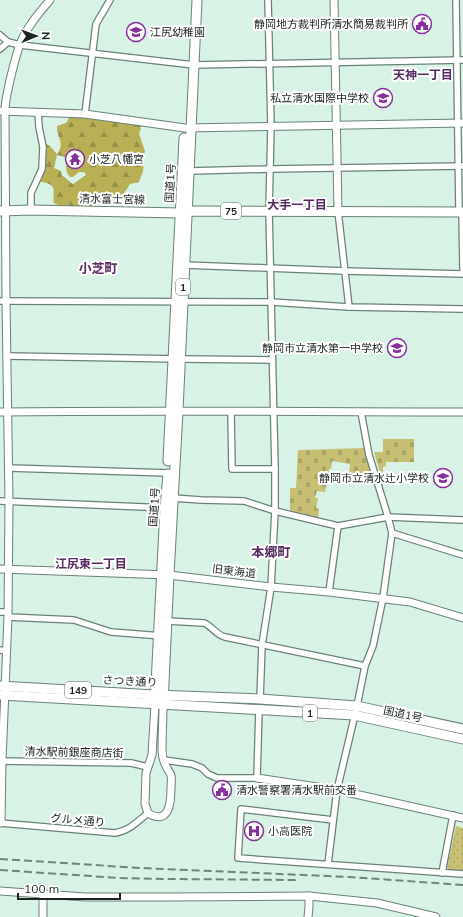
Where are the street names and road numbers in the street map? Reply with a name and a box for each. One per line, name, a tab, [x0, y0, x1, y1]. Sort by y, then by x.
street label: 国道1号	[162, 163, 178, 203]
street label: 清水富士宮線	[79, 191, 145, 207]
road number: 75	[221, 203, 241, 219]
road number: 1	[176, 279, 190, 295]
street label: 国道1号	[146, 487, 162, 527]
street label: 旧東海道	[211, 561, 257, 581]
street label: さつき通り	[102, 673, 158, 689]
road number: 149	[65, 682, 91, 698]
street label: 国道1号	[382, 703, 424, 725]
road number: 1	[303, 705, 317, 721]
street label: 清水駅前銀座商店街	[24, 744, 124, 760]
street label: グルメ通り	[50, 811, 106, 829]

